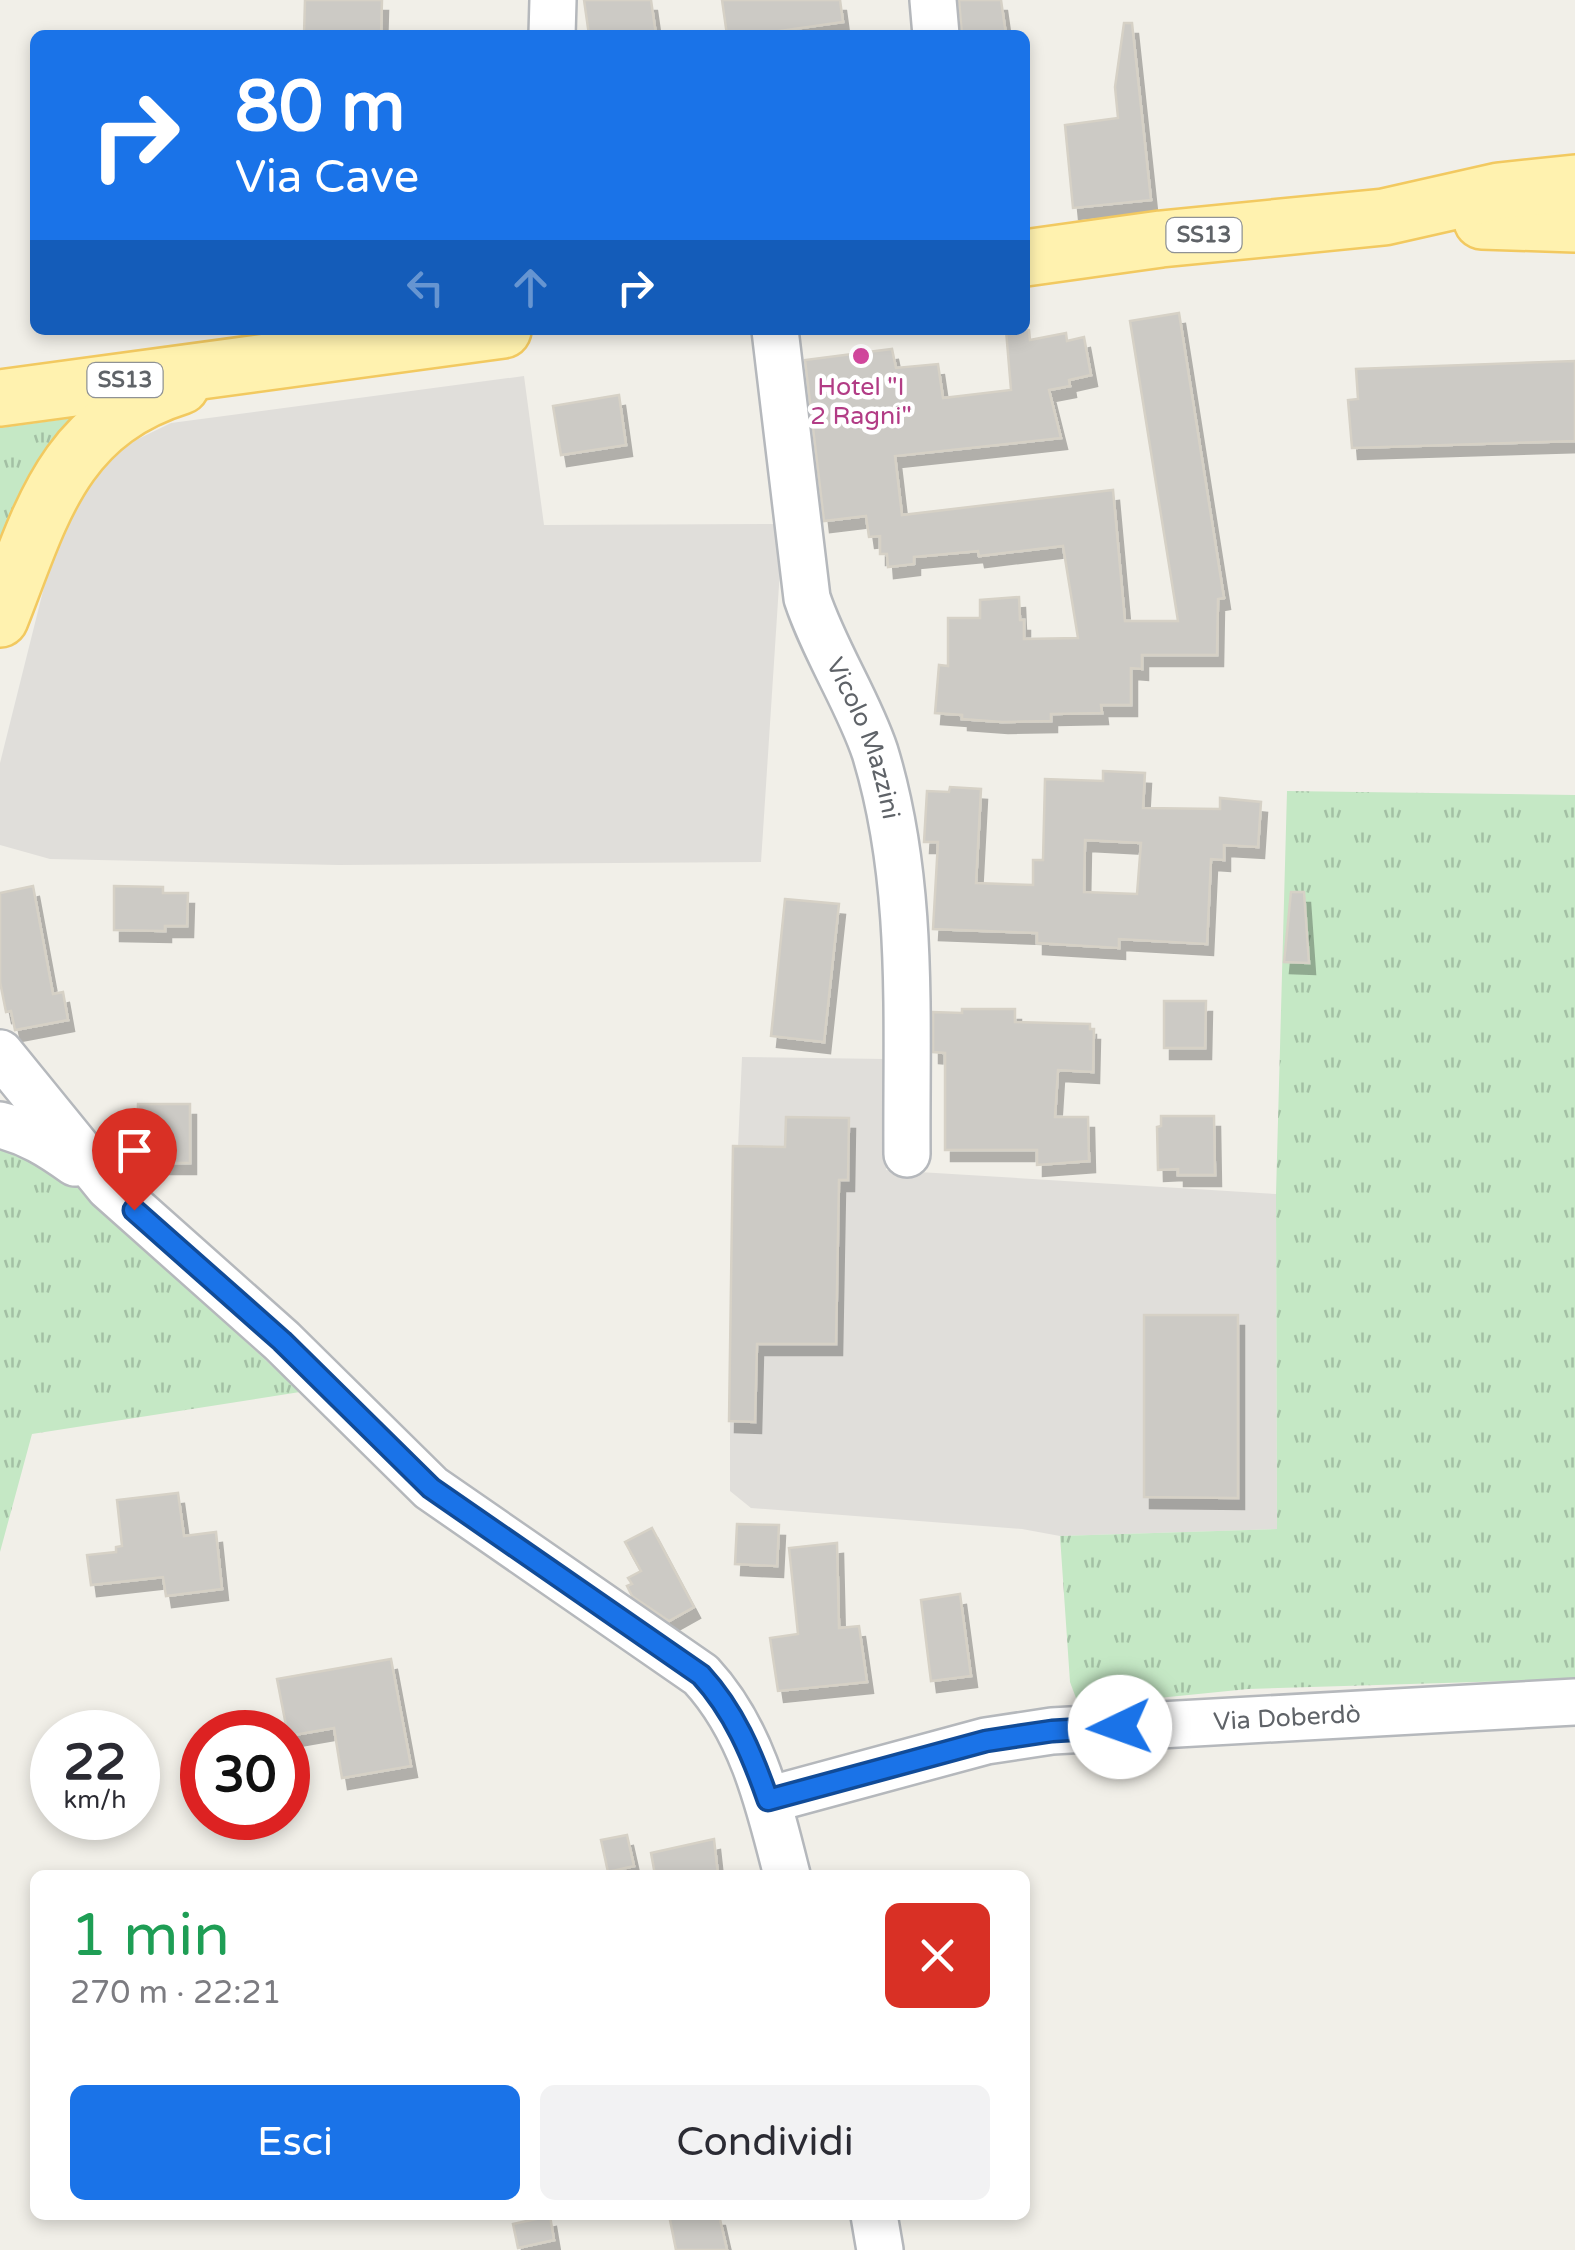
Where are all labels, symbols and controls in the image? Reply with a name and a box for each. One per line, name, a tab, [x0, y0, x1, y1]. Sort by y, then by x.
text: 80 m	[235, 66, 405, 150]
icon: right	[70, 70, 200, 200]
text: Via Cave	[235, 151, 419, 205]
road number: SS13	[1166, 218, 1242, 252]
icon: left	[398, 260, 453, 315]
icon: ahead	[503, 260, 558, 315]
icon: right	[608, 260, 663, 315]
marker: Hotel "I 2 Ragni"	[850, 345, 872, 367]
road number: SS13	[88, 363, 162, 397]
place label: Hotel "I 2 Ragni"	[810, 372, 912, 431]
street label: Vicolo Mazzini	[820, 653, 906, 822]
pin	[92, 1108, 177, 1211]
icon: arrive	[107, 1123, 162, 1178]
position arrow	[1068, 1675, 1172, 1779]
street label: Via Doberdò	[1213, 1699, 1362, 1737]
speed limit sign: 30	[180, 1710, 310, 1840]
text: 22	[64, 1733, 126, 1793]
text: km/h	[64, 1785, 126, 1815]
text: 1 min	[70, 1900, 230, 1972]
button: close	[885, 1903, 990, 2008]
text: 270 m · 22:21	[70, 1974, 282, 2012]
button: Esci	[70, 2085, 520, 2200]
button: Condividi	[540, 2085, 990, 2200]

